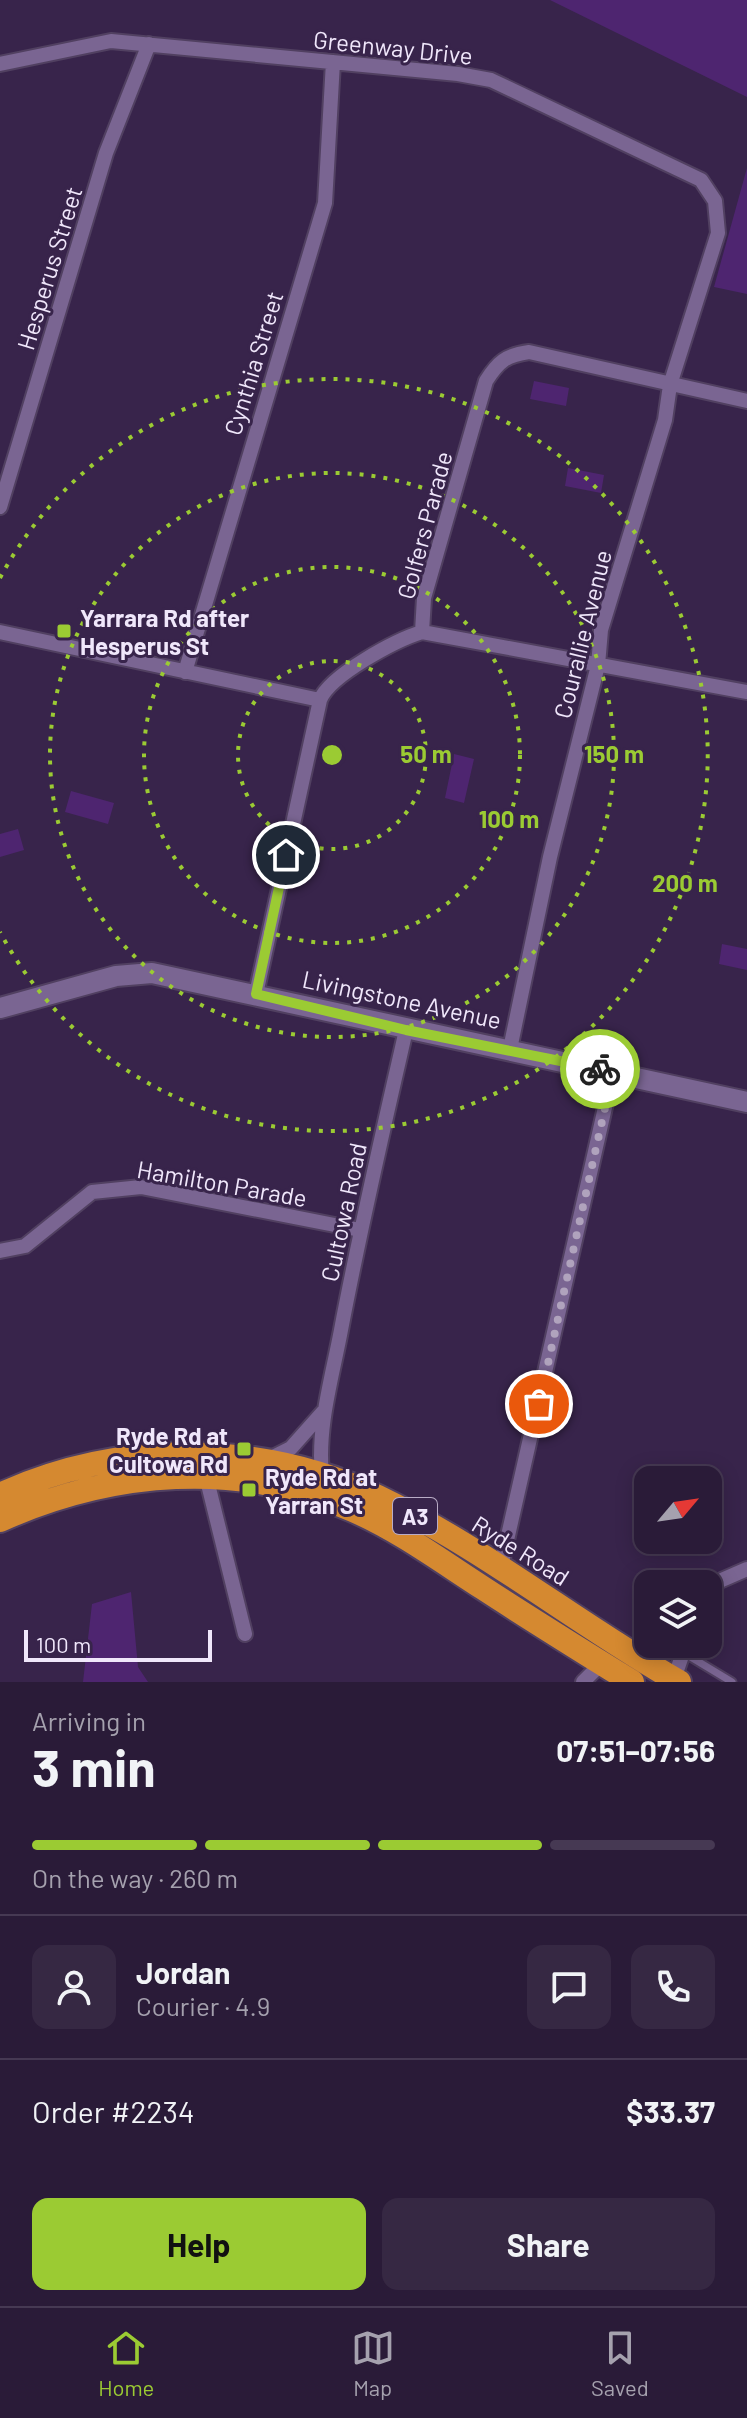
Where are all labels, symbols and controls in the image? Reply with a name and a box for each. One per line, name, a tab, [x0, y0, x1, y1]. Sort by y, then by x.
street label: Greenway Drive	[312, 24, 474, 70]
street label: Hesperus Street	[10, 183, 88, 353]
street label: Cynthia Street	[217, 288, 289, 438]
street label: Golfers Parade	[390, 448, 458, 602]
street label: Courallie Avenue	[547, 547, 617, 721]
place label: Yarrara Rd after Hesperus St	[80, 603, 249, 660]
marker: Yarrara Rd after Hesperus St	[55, 622, 73, 640]
text: 50 m	[400, 739, 452, 768]
text: 150 m	[584, 739, 644, 768]
centre of rings	[318, 741, 346, 769]
text: 100 m	[479, 804, 539, 833]
pin	[252, 821, 320, 889]
icon: home	[264, 833, 308, 877]
text: 200 m	[652, 868, 718, 897]
street label: Livingstone Avenue	[300, 964, 504, 1034]
courier	[560, 1029, 640, 1109]
icon: bike	[578, 1047, 622, 1091]
street label: Cultowa Road	[314, 1140, 372, 1284]
street label: Hamilton Parade	[135, 1154, 309, 1212]
pin	[505, 1370, 573, 1438]
icon: bag	[517, 1382, 561, 1426]
place label: Ryde Rd at Cultowa Rd	[109, 1421, 228, 1478]
marker: Ryde Rd at Cultowa Rd	[235, 1440, 253, 1458]
place label: Ryde Rd at Yarran St	[265, 1462, 377, 1519]
north arrow	[634, 1466, 722, 1554]
map controls	[634, 1466, 722, 1658]
marker: Ryde Rd at Yarran St	[240, 1481, 258, 1499]
road number: A3	[393, 1498, 437, 1534]
street label: Ryde Road	[467, 1509, 575, 1591]
button: layers	[634, 1570, 722, 1658]
scale bar	[24, 1626, 212, 1662]
text: 100 m	[36, 1631, 91, 1657]
text: Arriving in	[32, 1705, 146, 1736]
text: 07:51–07:56	[556, 1732, 715, 1768]
text: 3 min	[32, 1735, 156, 1797]
text: On the way · 260 m	[32, 1862, 238, 1893]
button: person	[32, 1945, 116, 2029]
button: chat	[527, 1945, 611, 2029]
button: phone	[631, 1945, 715, 2029]
text: Jordan	[136, 1954, 231, 1990]
text: Courier · 4.9	[136, 1990, 270, 2021]
text: Order #2234	[32, 2093, 194, 2129]
text: $33.37	[626, 2093, 715, 2129]
button: Help	[32, 2198, 366, 2290]
button: Share	[382, 2198, 715, 2290]
tab: Home	[98, 2326, 154, 2400]
tab: Map	[351, 2326, 395, 2400]
tab: Saved	[591, 2326, 649, 2400]

